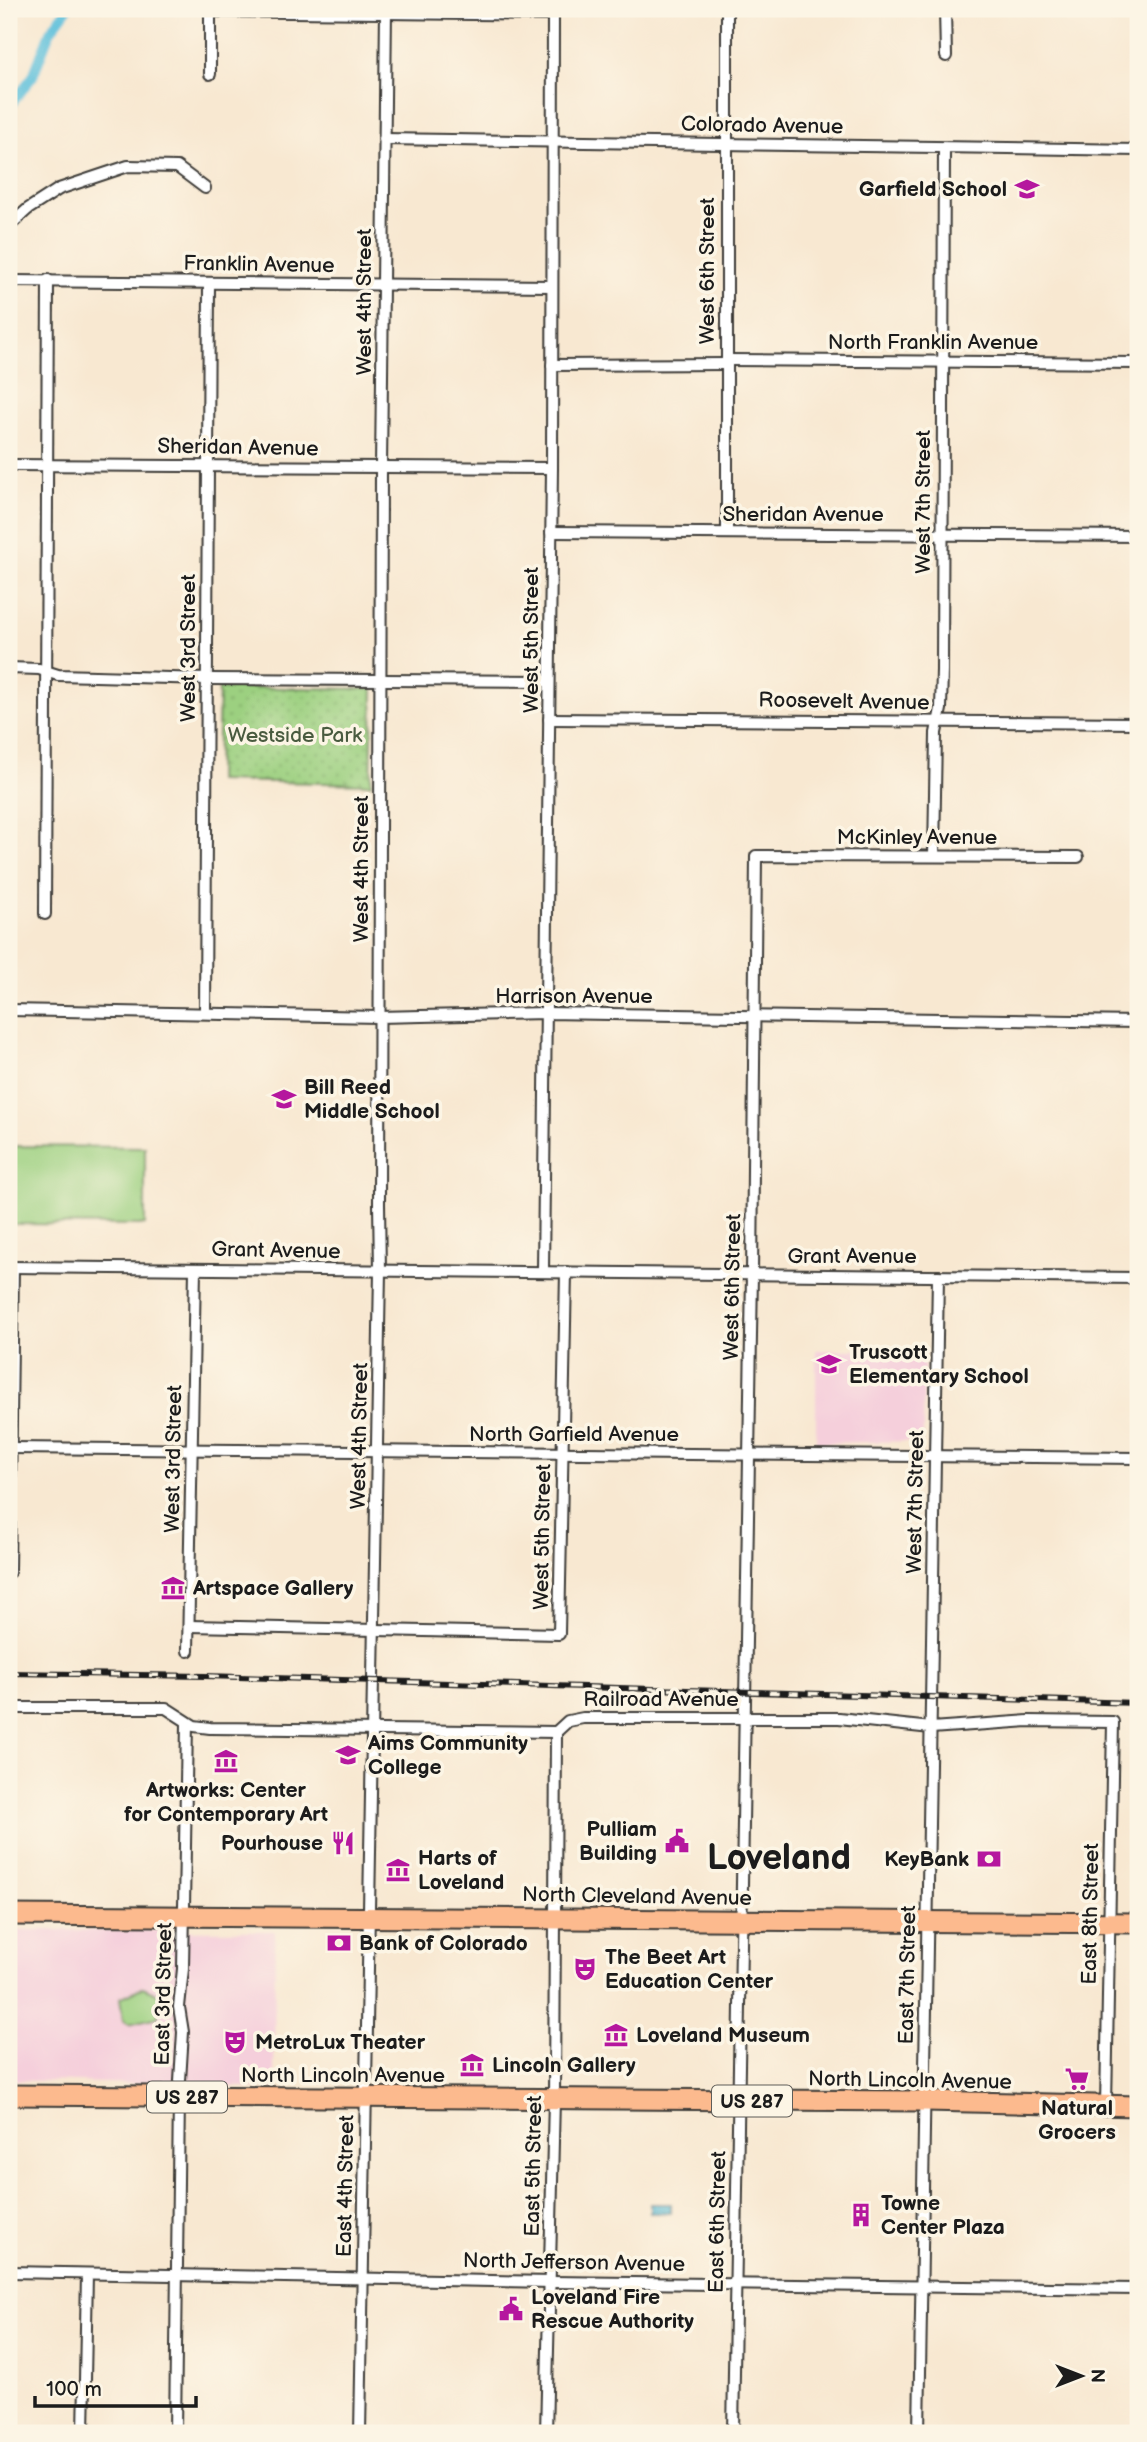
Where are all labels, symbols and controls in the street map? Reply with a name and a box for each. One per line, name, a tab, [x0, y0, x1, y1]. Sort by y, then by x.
street label: Colorado Avenue	[681, 112, 843, 139]
school or university icon: Garfield School	[1013, 175, 1041, 203]
place label: Garfield School	[859, 177, 1007, 202]
street label: West 6th Street	[695, 197, 720, 344]
street label: West 4th Street	[352, 228, 377, 375]
street label: Franklin Avenue	[183, 251, 335, 278]
street label: North Franklin Avenue	[828, 330, 1038, 355]
street label: West 7th Street	[911, 430, 936, 574]
street label: Sheridan Avenue	[157, 434, 319, 461]
street label: Sheridan Avenue	[722, 502, 884, 527]
street label: West 5th Street	[519, 566, 544, 713]
street label: West 3rd Street	[176, 573, 201, 722]
street label: Roosevelt Avenue	[758, 688, 930, 715]
park label: Westside Park	[228, 723, 363, 748]
street label: West 4th Street	[349, 795, 374, 942]
street label: McKinley Avenue	[837, 825, 997, 850]
street label: Harrison Avenue	[495, 984, 653, 1009]
place label: Bill Reed Middle School	[304, 1075, 440, 1124]
school or university icon: Bill Reed Middle School	[270, 1085, 298, 1113]
street label: West 6th Street	[719, 1213, 746, 1361]
street label: Grant Avenue	[211, 1237, 341, 1264]
street label: Grant Avenue	[787, 1244, 917, 1269]
place label: Truscott Elementary School	[849, 1340, 1029, 1389]
school or university icon: Truscott Elementary School	[815, 1350, 843, 1378]
street label: West 4th Street	[346, 1362, 373, 1510]
street label: West 3rd Street	[160, 1384, 187, 1533]
street label: North Garfield Avenue	[469, 1422, 679, 1447]
street label: West 7th Street	[902, 1429, 929, 1574]
street label: West 5th Street	[529, 1463, 556, 1610]
museum icon: Artspace Gallery	[159, 1574, 187, 1602]
place label: Artspace Gallery	[192, 1576, 354, 1601]
street label: Railroad Avenue	[583, 1687, 739, 1712]
place label: Aims Community College	[367, 1731, 528, 1780]
school or university icon: Aims Community College	[334, 1741, 362, 1769]
museum icon: Artworks: Center for Contemporary Art	[212, 1747, 240, 1775]
place label: Artworks: Center for Contemporary Art	[124, 1778, 328, 1827]
place label: Pulliam Building	[579, 1817, 657, 1866]
public building icon: Pulliam Building	[663, 1827, 691, 1855]
restaurant icon: Pourhouse	[329, 1829, 357, 1857]
place label: Pourhouse	[221, 1831, 323, 1856]
district label: Loveland	[707, 1837, 851, 1880]
street label: East 8th Street	[1077, 1843, 1104, 1985]
bank icon: KeyBank	[975, 1845, 1003, 1873]
place label: Harts of Loveland	[418, 1846, 504, 1895]
place label: KeyBank	[884, 1847, 969, 1872]
museum icon: Harts of Loveland	[384, 1856, 412, 1884]
street label: North Cleveland Avenue	[522, 1882, 752, 1911]
street label: East 7th Street	[894, 1905, 921, 2045]
street label: East 3rd Street	[150, 1922, 177, 2066]
bank icon: Bank of Colorado	[325, 1929, 353, 1957]
place label: Bank of Colorado	[359, 1931, 528, 1956]
place label: The Beet Art Education Center	[605, 1945, 774, 1994]
theatre icon: The Beet Art Education Center	[571, 1955, 599, 1983]
museum icon: Loveland Museum	[602, 2021, 630, 2049]
place label: Loveland Museum	[636, 2023, 810, 2048]
theatre icon: MetroLux Theater	[221, 2028, 249, 2056]
place label: MetroLux Theater	[255, 2030, 426, 2055]
museum icon: Lincoln Gallery	[458, 2051, 486, 2079]
place label: Lincoln Gallery	[492, 2053, 636, 2078]
street label: North Lincoln Avenue	[241, 2063, 445, 2088]
supermarket icon: Natural Grocers	[1063, 2065, 1091, 2093]
street label: North Lincoln Avenue	[808, 2066, 1012, 2095]
road number: US 287	[147, 2082, 227, 2112]
road number: US 287	[712, 2086, 792, 2116]
street label: East 5th Street	[520, 2095, 547, 2237]
place label: Natural Grocers	[1038, 2096, 1116, 2145]
street label: East 4th Street	[332, 2114, 359, 2257]
street label: East 6th Street	[704, 2150, 731, 2293]
place label: Towne Center Plaza	[881, 2191, 1005, 2240]
building icon: Towne Center Plaza	[847, 2201, 875, 2229]
street label: North Jefferson Avenue	[463, 2248, 685, 2277]
place label: Loveland Fire Rescue Authority	[531, 2285, 694, 2334]
public building icon: Loveland Fire Rescue Authority	[497, 2295, 525, 2323]
north arrow	[1046, 2340, 1116, 2410]
scale bar	[35, 2365, 196, 2409]
text: N	[1085, 2369, 1108, 2383]
text: 100 m	[46, 2377, 102, 2402]

